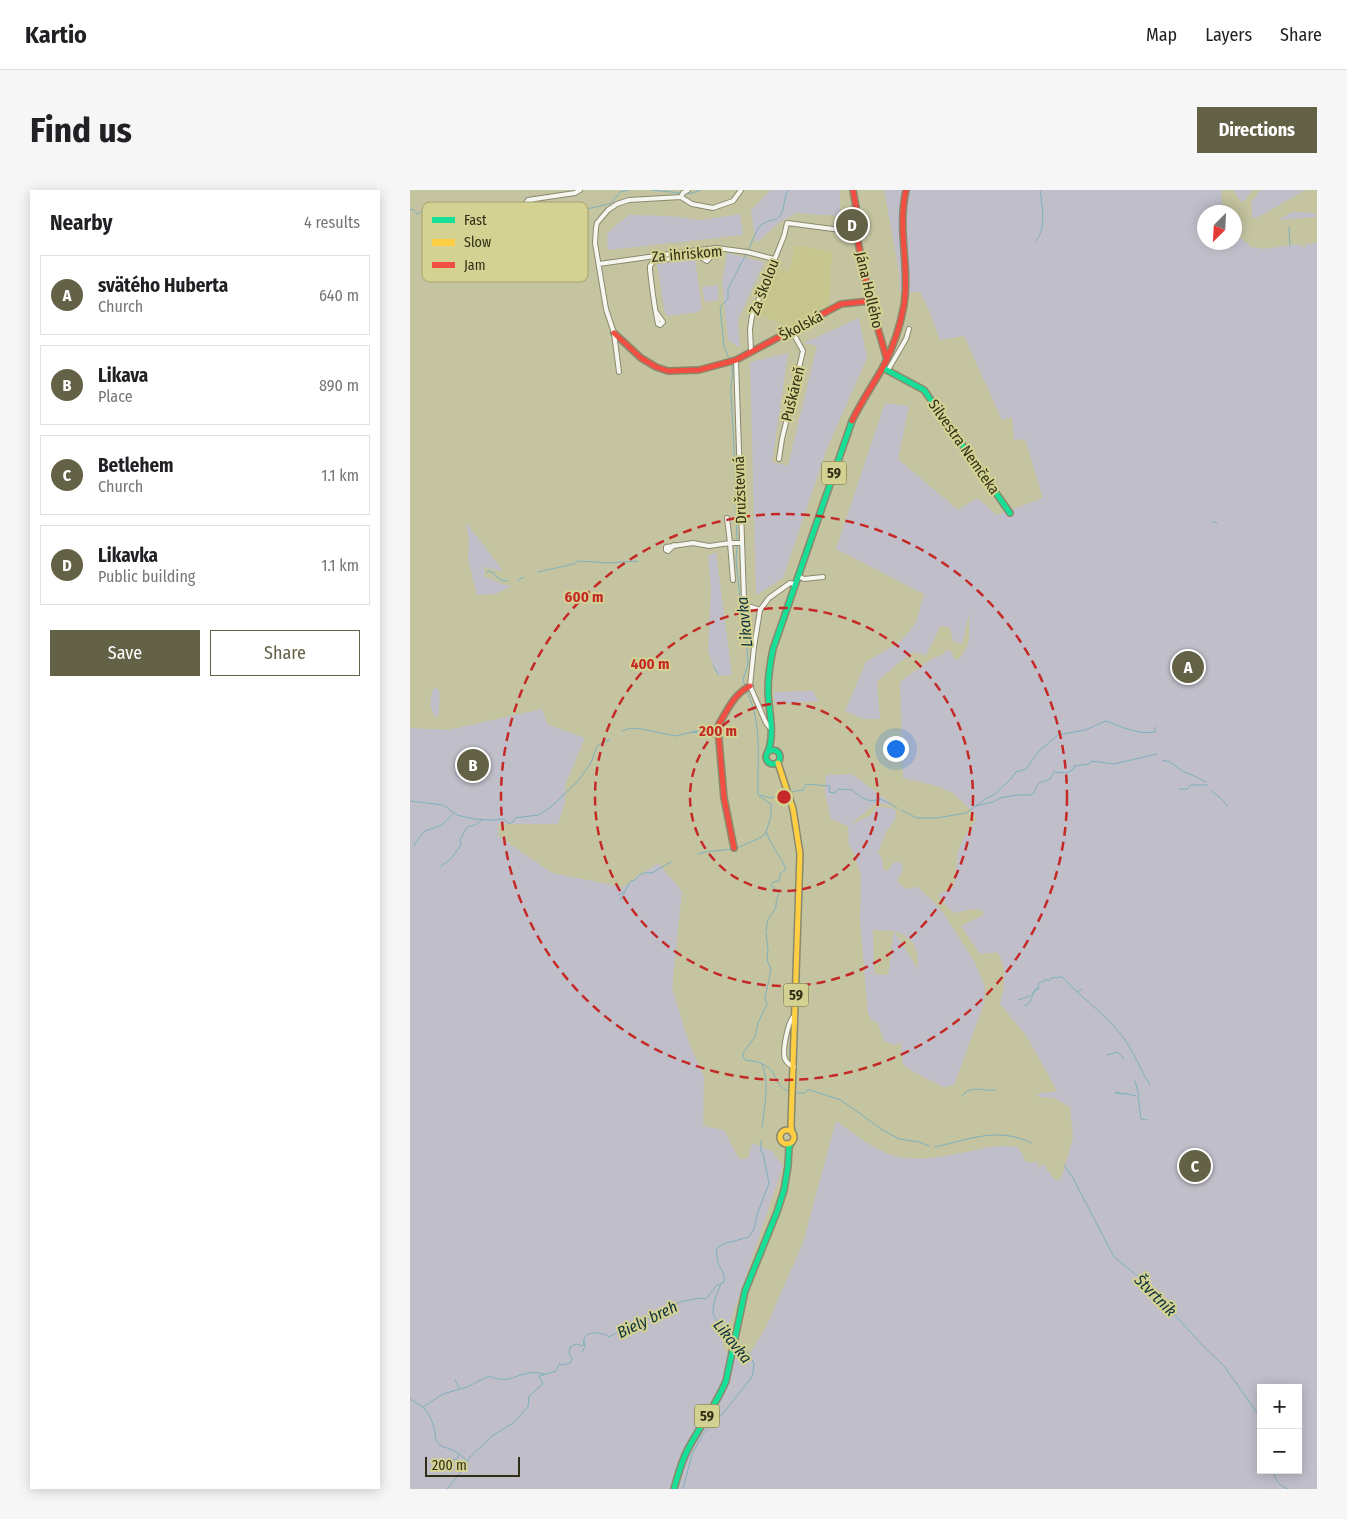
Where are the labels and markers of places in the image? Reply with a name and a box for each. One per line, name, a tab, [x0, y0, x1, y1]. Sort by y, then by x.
pin: D	[836, 206, 868, 244]
pin: A	[1172, 648, 1204, 686]
pin: B	[457, 746, 489, 784]
centre of rings	[775, 788, 793, 806]
pin: C	[1179, 1147, 1211, 1185]

